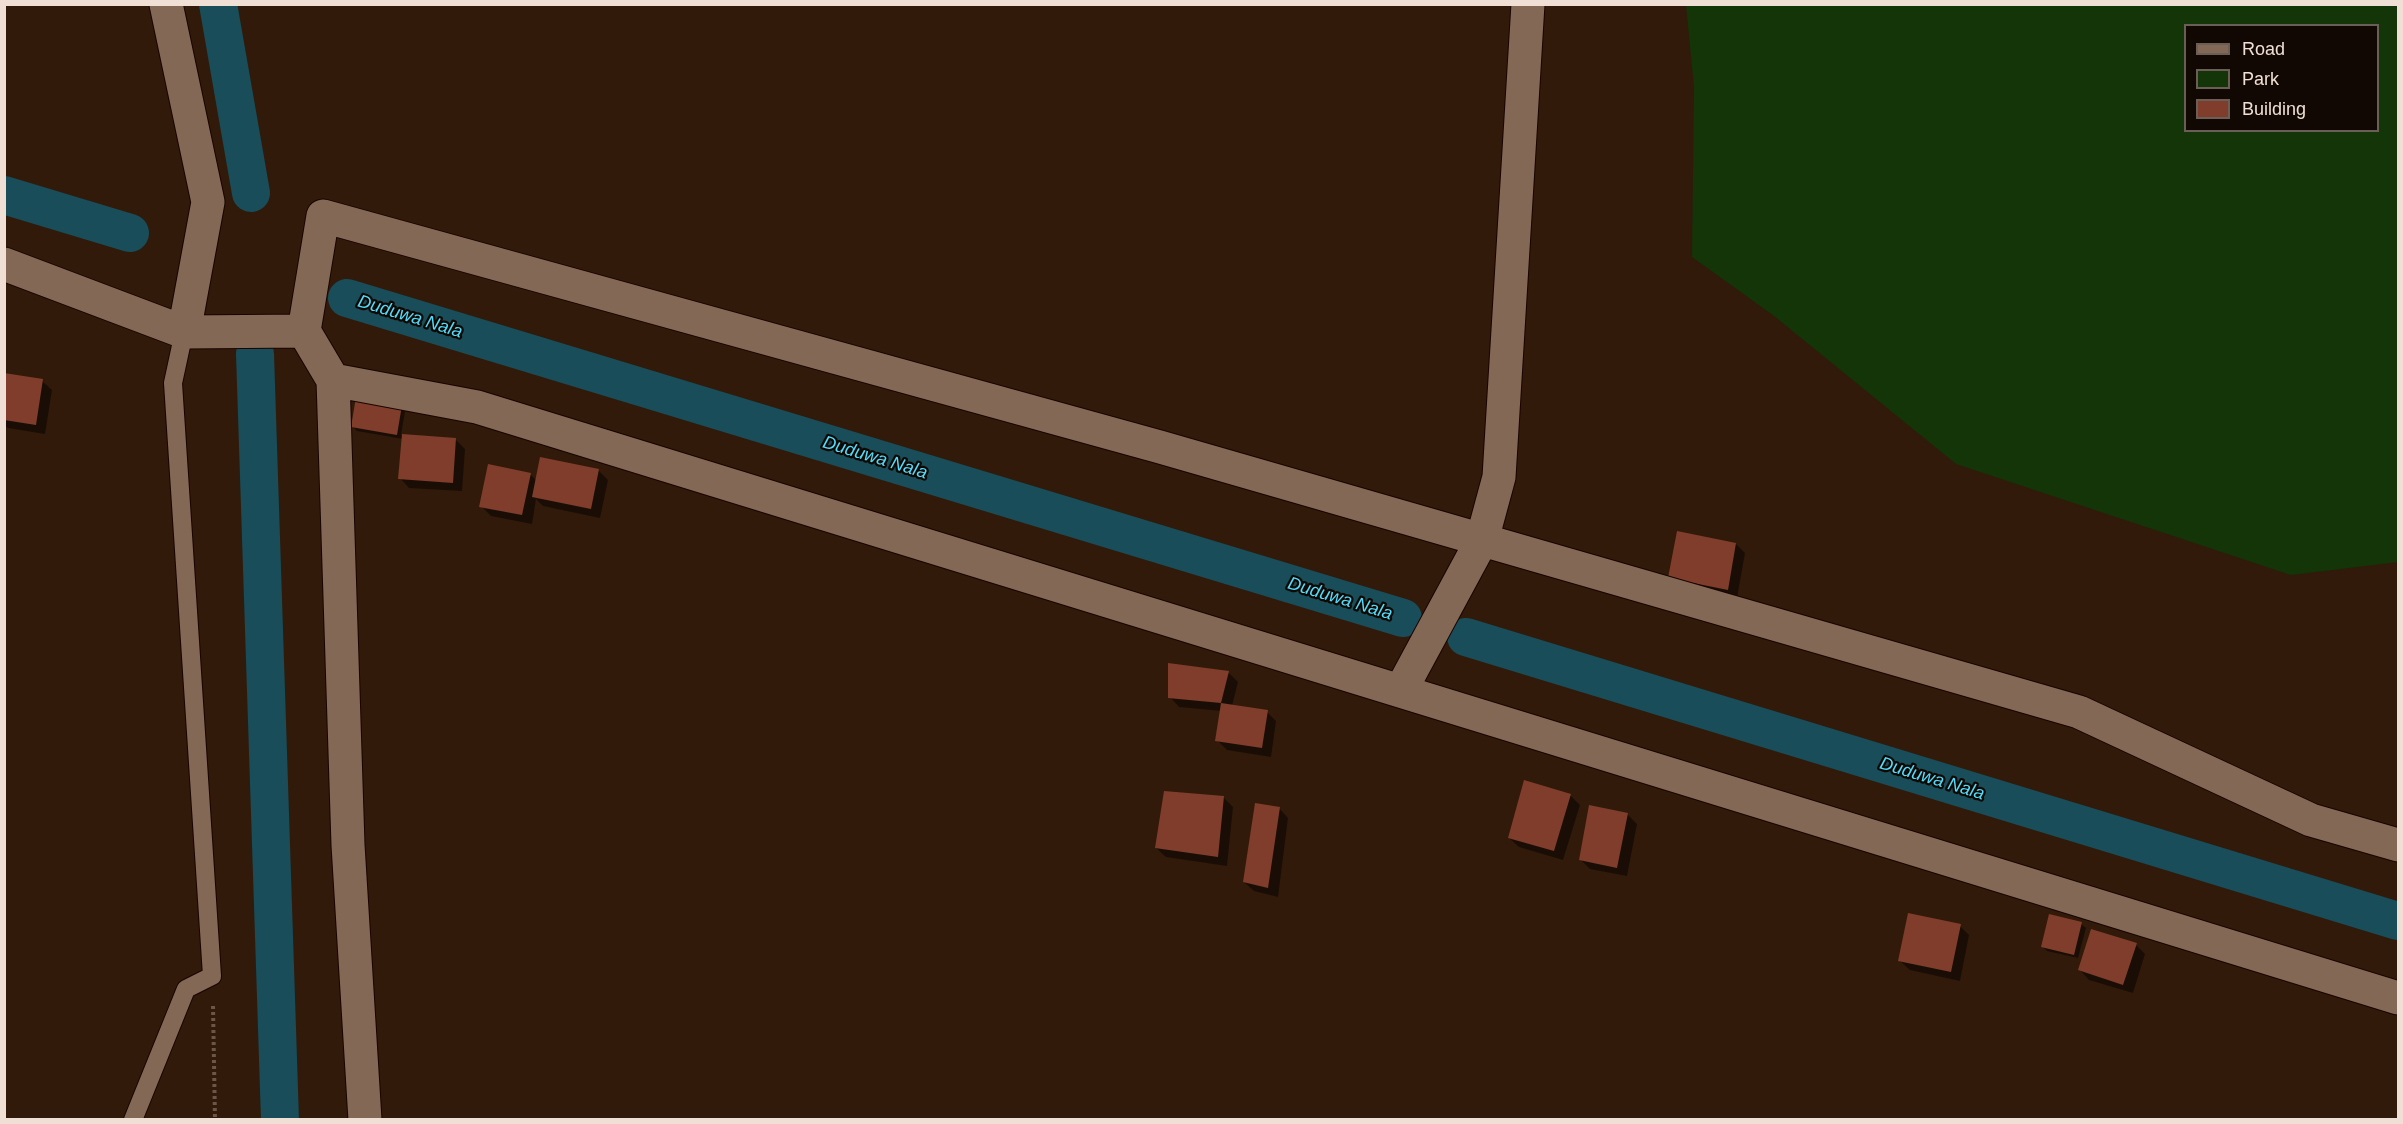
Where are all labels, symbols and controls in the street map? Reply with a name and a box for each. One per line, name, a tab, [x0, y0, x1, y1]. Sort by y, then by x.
legend	[2184, 24, 2379, 132]
text: Road	[2242, 39, 2285, 59]
text: Park	[2242, 69, 2279, 89]
text: Building	[2242, 99, 2306, 119]
water label: Duduwa Nala	[355, 291, 465, 343]
water label: Duduwa Nala	[820, 432, 930, 484]
water label: Duduwa Nala	[1285, 573, 1395, 625]
water label: Duduwa Nala	[1877, 753, 1987, 805]

